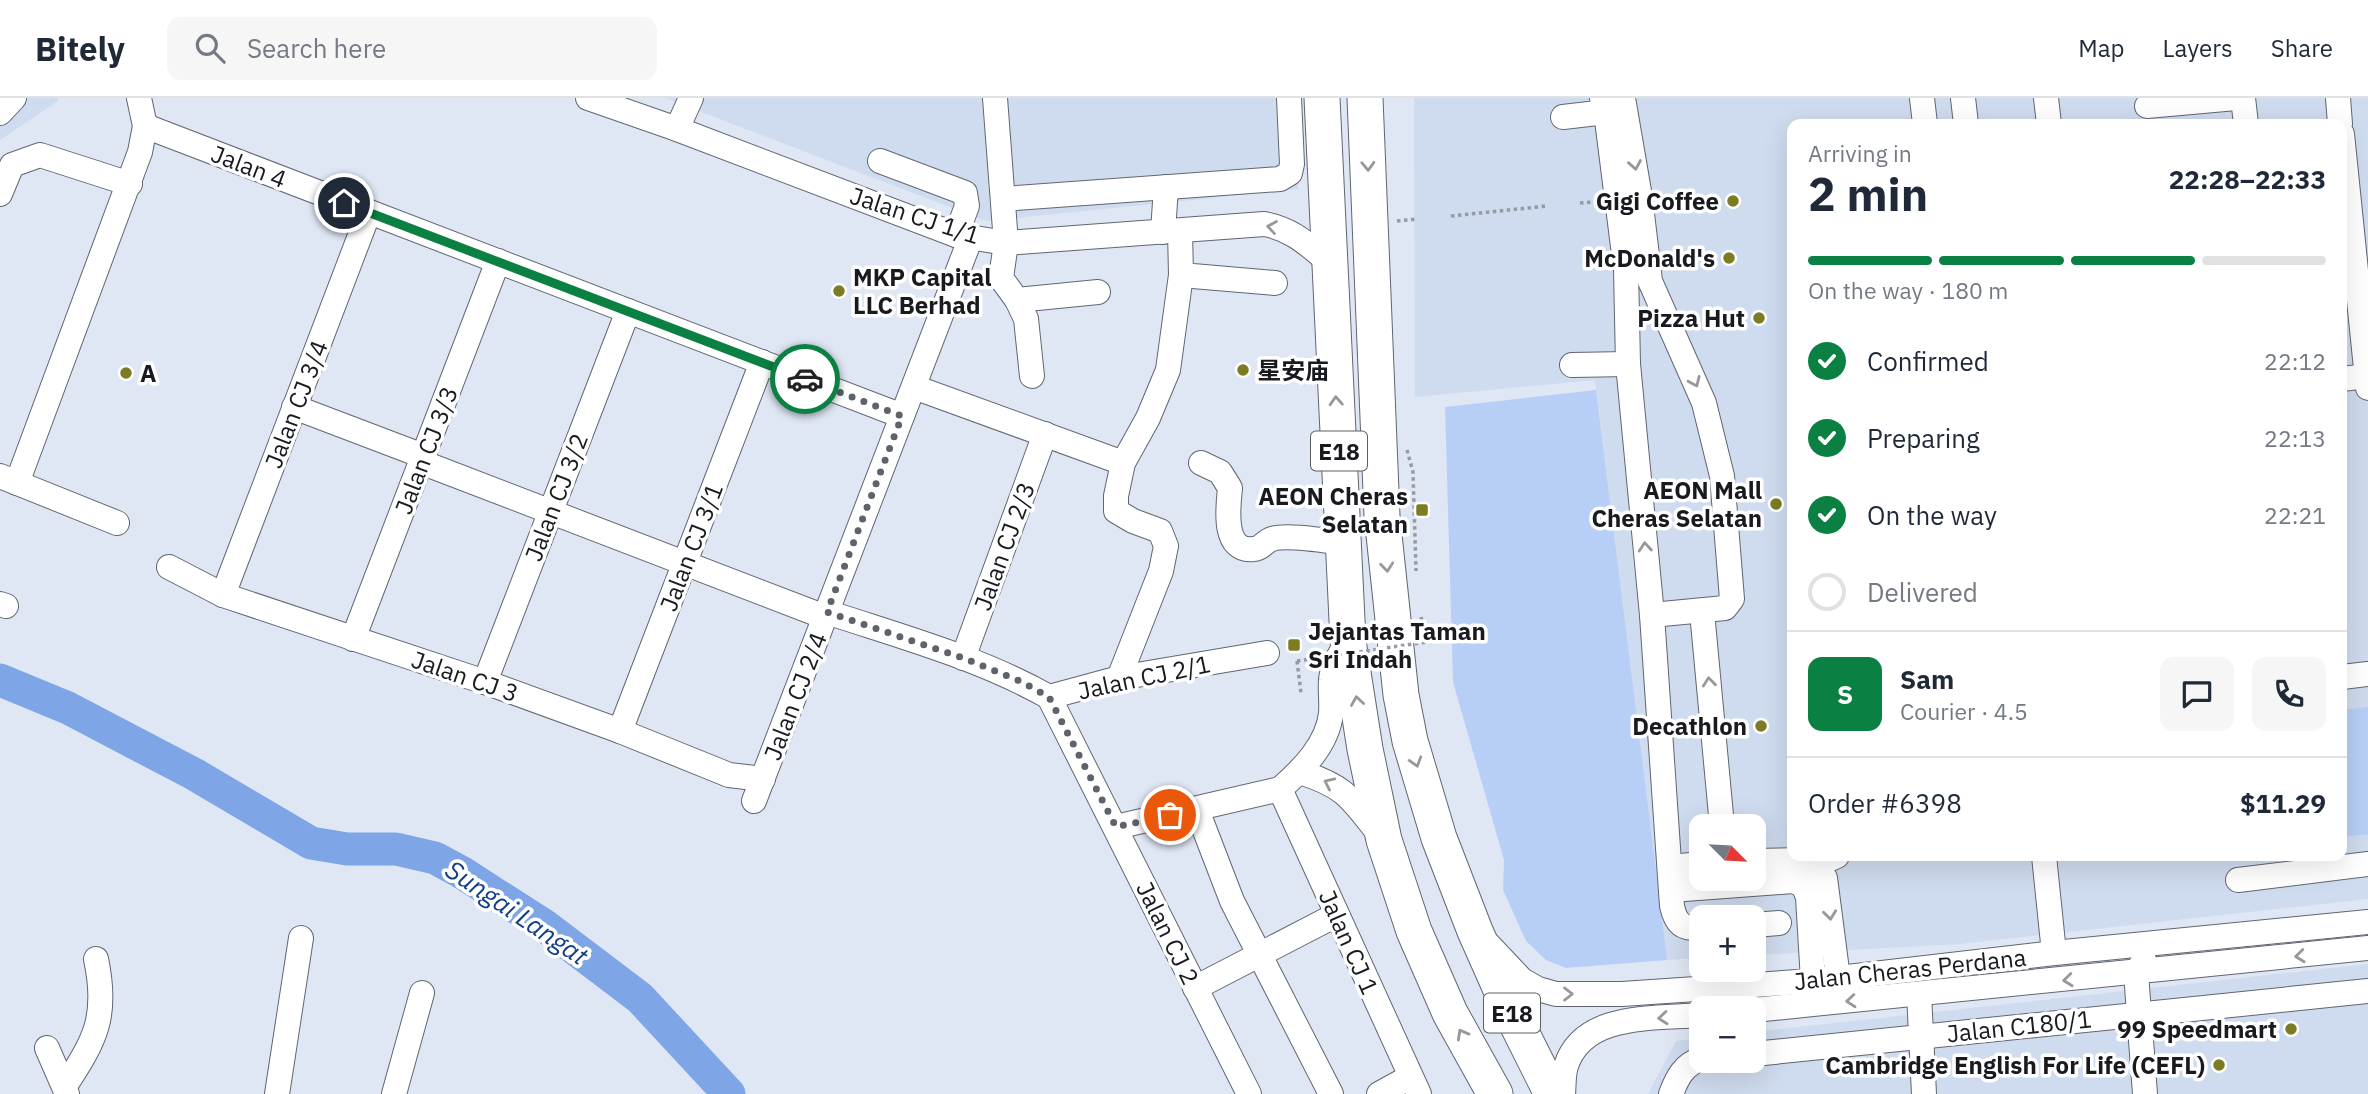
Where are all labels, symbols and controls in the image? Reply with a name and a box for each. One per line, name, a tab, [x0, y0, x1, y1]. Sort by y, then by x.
search box	[167, 17, 657, 80]
text: Bitely	[35, 27, 125, 70]
icon: search	[191, 29, 229, 67]
text: Search here	[247, 31, 386, 65]
text: Map	[2078, 32, 2125, 64]
text: Layers	[2163, 32, 2233, 64]
text: Share	[2271, 32, 2333, 64]
street label: Jalan 4	[207, 137, 291, 195]
text: Arriving in	[1808, 138, 1912, 168]
one-way arrow	[1627, 159, 1642, 171]
one-way arrow	[1361, 161, 1376, 172]
text: 22:28–22:33	[2169, 162, 2326, 196]
text: 2 min	[1808, 164, 1928, 224]
pin	[314, 173, 374, 233]
street label: Jalan CJ 1/1	[846, 179, 984, 251]
icon: home	[325, 184, 363, 222]
place label: Gigi Coffee	[1596, 185, 1719, 217]
marker: Gigi Coffee	[1725, 193, 1741, 209]
one-way arrow	[1266, 220, 1278, 235]
place label: McDonald's	[1584, 242, 1715, 274]
marker: McDonald's	[1721, 250, 1737, 266]
place label: MKP Capital LLC Berhad	[853, 261, 992, 321]
text: On the way · 180 m	[1808, 275, 2008, 305]
marker: MKP Capital LLC Berhad	[831, 283, 847, 299]
place label: Pizza Hut	[1637, 302, 1745, 334]
marker: Pizza Hut	[1751, 310, 1767, 326]
street label: Jalan CJ 3/4	[257, 335, 335, 473]
icon: check	[1808, 342, 1846, 380]
courier	[770, 344, 840, 414]
text: Confirmed	[1867, 344, 1989, 378]
text: 22:12	[2264, 346, 2326, 376]
place label: 星安庙	[1257, 354, 1329, 386]
place label: A	[140, 357, 156, 389]
icon: car	[786, 360, 824, 398]
marker: 星安庙	[1235, 362, 1251, 378]
marker: A	[118, 365, 134, 381]
one-way arrow	[1687, 375, 1701, 387]
street label: Jalan CJ 3/3	[387, 381, 465, 519]
one-way arrow	[1329, 395, 1344, 406]
icon: check	[1808, 419, 1846, 457]
text: Preparing	[1867, 421, 1980, 455]
text: 22:13	[2264, 423, 2326, 453]
street label: Jalan CJ 3/2	[517, 428, 595, 566]
road number: E18	[1311, 432, 1367, 470]
place label: AEON Mall Cheras Selatan	[1591, 474, 1762, 534]
street label: Jalan CJ 2/3	[966, 477, 1042, 615]
street label: Jalan CJ 3/1	[652, 478, 730, 616]
place label: AEON Cheras Selatan	[1258, 480, 1408, 540]
marker: AEON Mall Cheras Selatan	[1768, 496, 1784, 512]
icon: check	[1808, 496, 1846, 534]
text: On the way	[1867, 498, 1997, 532]
text: 22:21	[2264, 500, 2326, 530]
marker: AEON Cheras Selatan	[1414, 502, 1430, 518]
one-way arrow	[1638, 541, 1653, 552]
one-way arrow	[1379, 562, 1394, 573]
text: Delivered	[1867, 575, 1978, 609]
place label: Jejantas Taman Sri Indah	[1308, 615, 1486, 675]
street label: Jalan CJ 2/4	[756, 627, 834, 765]
marker: Jejantas Taman Sri Indah	[1286, 637, 1302, 653]
street label: Jalan CJ 3	[407, 643, 523, 709]
street label: Jalan CJ 2/1	[1075, 647, 1213, 707]
button: chat	[2160, 657, 2234, 731]
button: phone	[2252, 657, 2326, 731]
text: Sam	[1900, 662, 1954, 696]
one-way arrow	[1702, 676, 1717, 687]
text: S	[1837, 677, 1853, 711]
one-way arrow	[1350, 695, 1365, 707]
text: Courier · 4.5	[1900, 696, 2028, 726]
place label: Decathlon	[1632, 710, 1747, 742]
marker: Decathlon	[1753, 718, 1769, 734]
one-way arrow	[1407, 756, 1422, 768]
one-way arrow	[1324, 777, 1336, 791]
pin	[1140, 785, 1200, 845]
text: Order #6398	[1808, 786, 1962, 820]
text: $11.29	[2240, 786, 2326, 820]
icon: bag	[1151, 796, 1189, 834]
north arrow	[1689, 814, 1766, 891]
map controls	[1689, 814, 1766, 1073]
water label: Sungai Langat	[439, 852, 595, 972]
street label: Jalan CJ 2	[1129, 876, 1207, 990]
street label: Jalan CJ 1	[1312, 885, 1386, 999]
button: +	[1689, 905, 1766, 982]
one-way arrow	[1822, 909, 1837, 921]
street label: Jalan Cheras Perdana	[1792, 941, 2028, 997]
one-way arrow	[2294, 948, 2306, 963]
one-way arrow	[2062, 972, 2073, 987]
one-way arrow	[1563, 986, 1574, 1002]
one-way arrow	[1845, 993, 1856, 1008]
road number: E18	[1484, 994, 1540, 1032]
button: −	[1689, 996, 1766, 1073]
street label: Jalan C180/1	[1945, 1002, 2093, 1050]
one-way arrow	[1657, 1010, 1668, 1025]
place label: 99 Speedmart	[2117, 1013, 2277, 1045]
marker: 99 Speedmart	[2283, 1021, 2299, 1037]
one-way arrow	[1457, 1029, 1470, 1042]
place label: Cambridge English For Life (CEFL)	[1825, 1049, 2205, 1081]
marker: Cambridge English For Life (CEFL)	[2211, 1057, 2227, 1073]

